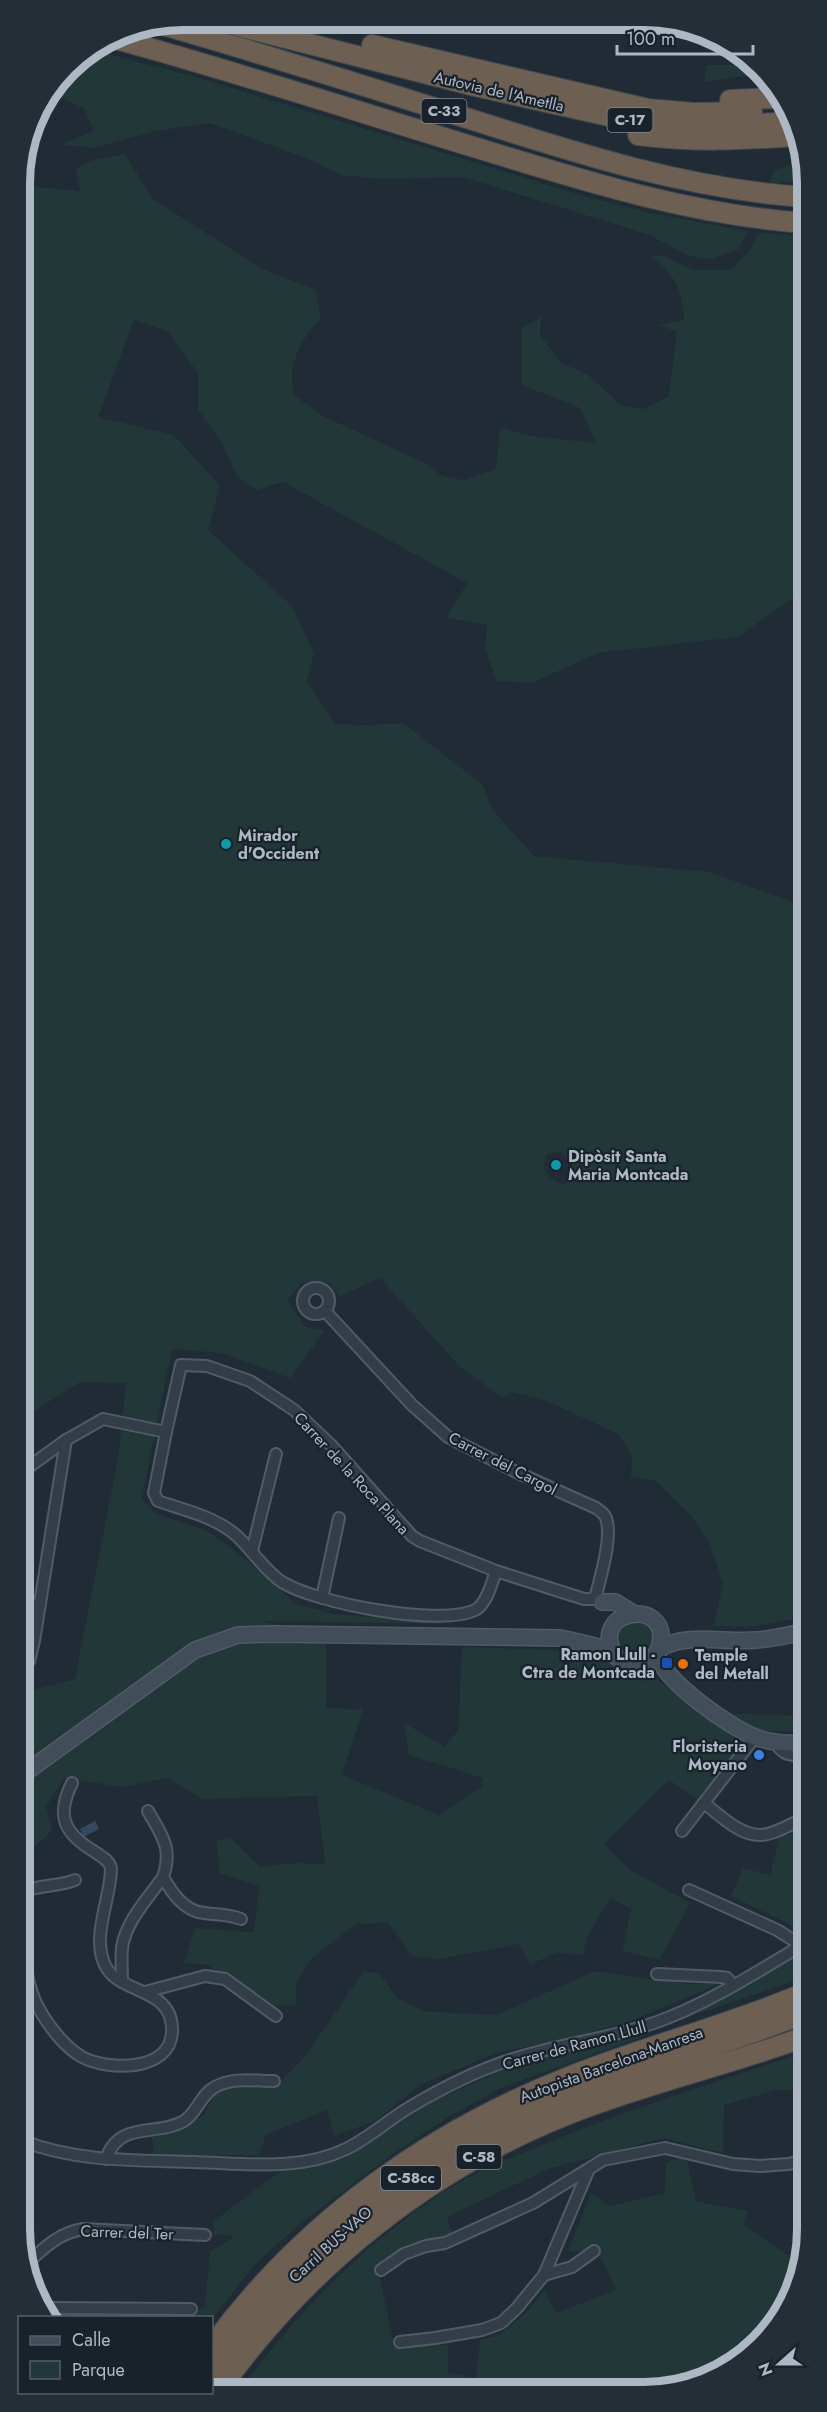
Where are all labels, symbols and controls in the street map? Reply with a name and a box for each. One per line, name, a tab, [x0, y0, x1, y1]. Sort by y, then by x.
scale bar	[617, 18, 754, 56]
text: 100 m	[626, 26, 675, 52]
street label: Autovia de l'Ametlla	[432, 65, 566, 118]
road number: C-33	[422, 99, 466, 123]
road number: C-17	[608, 108, 652, 132]
place label: Mirador d'Occident	[238, 824, 320, 865]
marker: Mirador d'Occident	[219, 837, 233, 851]
place label: Dipòsit Santa Maria Montcada	[568, 1145, 688, 1186]
marker: Dipòsit Santa Maria Montcada	[549, 1158, 563, 1172]
street label: Carrer de la Roca Plana	[289, 1407, 415, 1540]
street label: Carrer del Cargol	[444, 1426, 561, 1501]
place label: Ramon Llull - Ctra de Montcada	[522, 1643, 655, 1684]
place label: Temple del Metall	[695, 1644, 769, 1685]
marker: Ramon Llull - Ctra de Montcada	[660, 1656, 674, 1670]
marker: Temple del Metall	[676, 1657, 690, 1671]
place label: Floristeria Moyano	[672, 1735, 747, 1776]
marker: Floristeria Moyano	[752, 1748, 766, 1762]
street label: Carrer de Ramon Llull	[500, 2015, 648, 2076]
street label: Autopista Barcelona-Manresa	[516, 2021, 706, 2108]
road number: C-58	[456, 2145, 502, 2169]
road number: C-58cc	[381, 2166, 441, 2190]
street label: Carril BUS-VAO	[284, 2201, 377, 2288]
street label: Carrer del Ter	[80, 2219, 175, 2246]
legend	[18, 2316, 213, 2394]
text: Calle	[72, 2327, 111, 2353]
north arrow	[749, 2334, 809, 2394]
text: Parque	[72, 2357, 125, 2383]
text: N	[752, 2359, 778, 2379]

